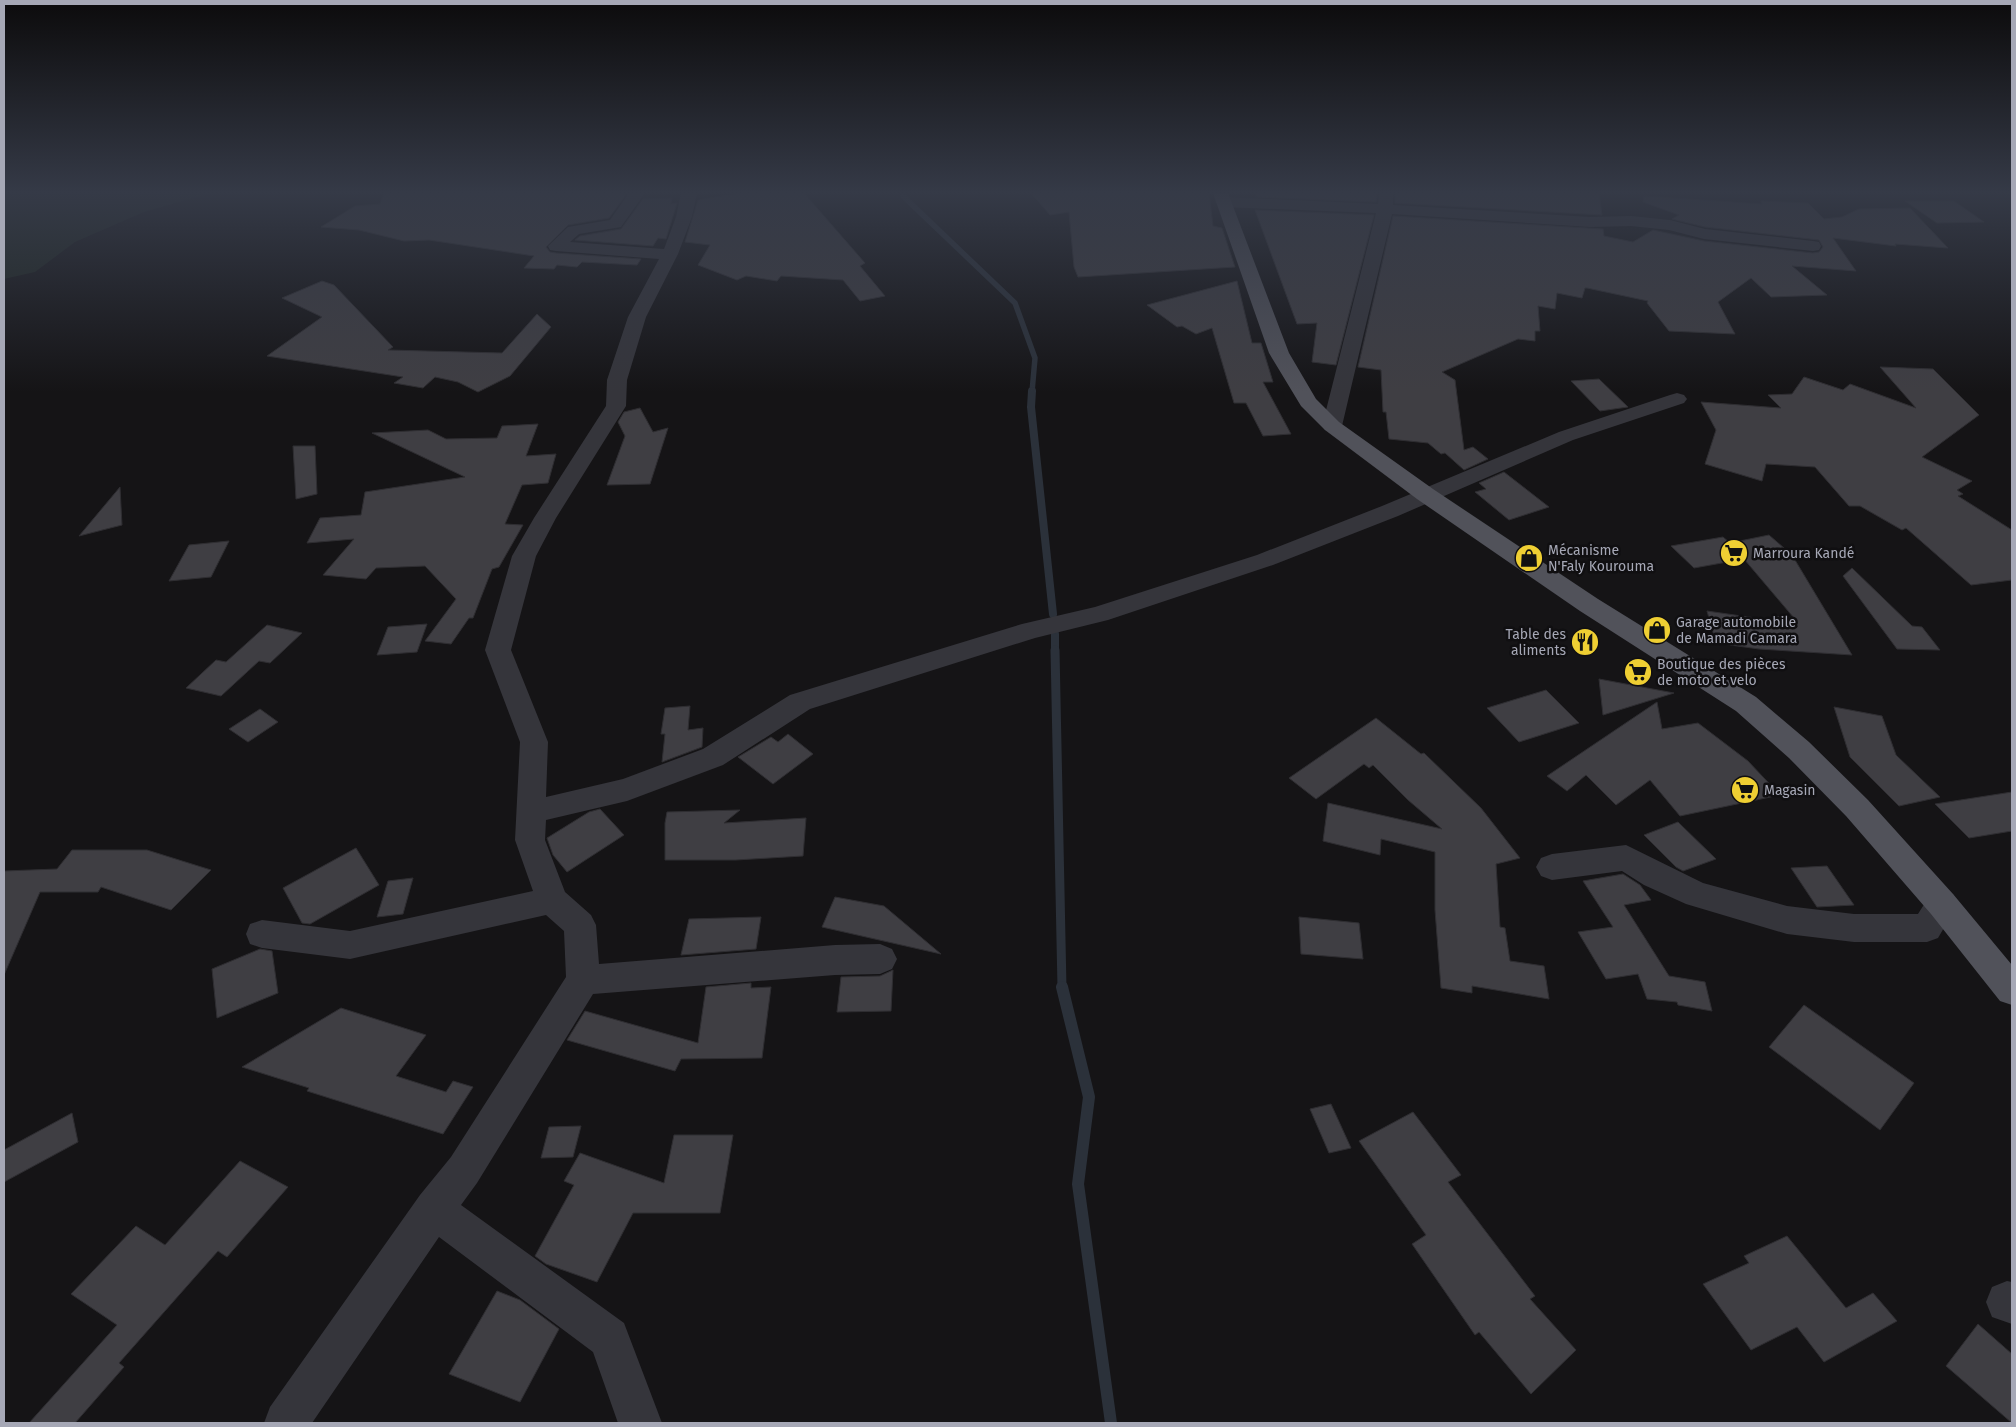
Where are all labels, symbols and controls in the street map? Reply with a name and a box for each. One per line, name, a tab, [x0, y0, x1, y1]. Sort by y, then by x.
supermarket icon: Marroura Kandé	[1719, 538, 1749, 568]
place label: Mécanisme N'Faly Kourouma	[1548, 542, 1654, 575]
shop icon: Mécanisme N'Faly Kourouma	[1514, 543, 1544, 573]
place label: Marroura Kandé	[1753, 545, 1854, 562]
place label: Garage automobile de Mamadi Camara	[1676, 614, 1797, 647]
shop icon: Garage automobile de Mamadi Camara	[1642, 615, 1672, 645]
place label: Table des aliments	[1506, 626, 1566, 659]
restaurant icon: Table des aliments	[1570, 627, 1600, 657]
place label: Boutique des pièces de moto et velo	[1657, 656, 1786, 689]
supermarket icon: Boutique des pièces de moto et velo	[1623, 657, 1653, 687]
supermarket icon: Magasin	[1730, 775, 1760, 805]
place label: Magasin	[1764, 782, 1816, 799]

